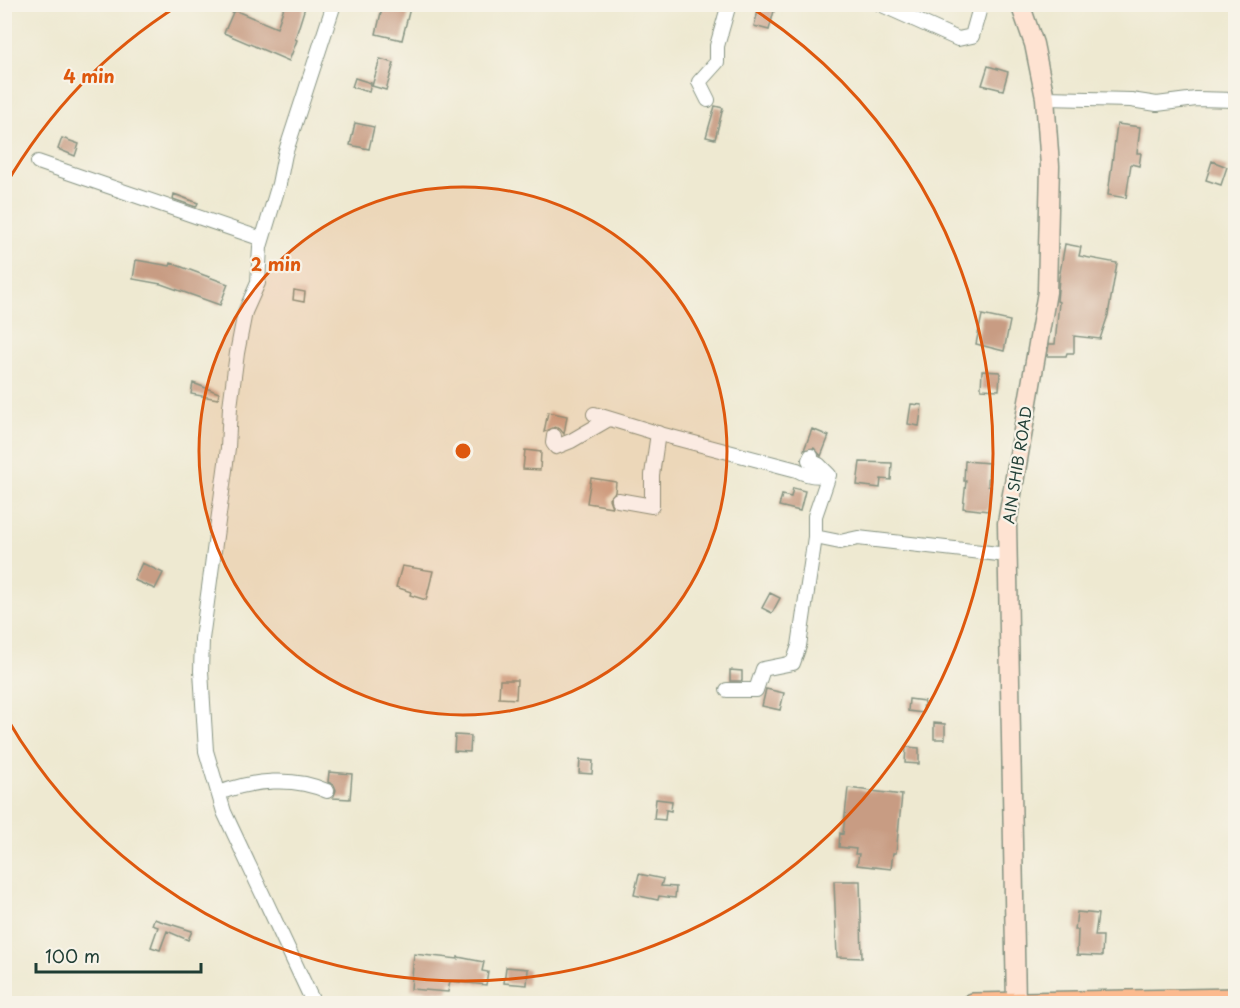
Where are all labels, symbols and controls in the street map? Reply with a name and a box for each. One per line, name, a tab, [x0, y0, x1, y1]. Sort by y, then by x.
text: 4 min	[63, 62, 115, 89]
text: 2 min	[251, 250, 301, 277]
street label: AIN SHIB ROAD	[996, 404, 1037, 525]
centre of rings	[453, 441, 473, 461]
scale bar	[36, 936, 201, 974]
text: 100 m	[45, 942, 100, 969]

